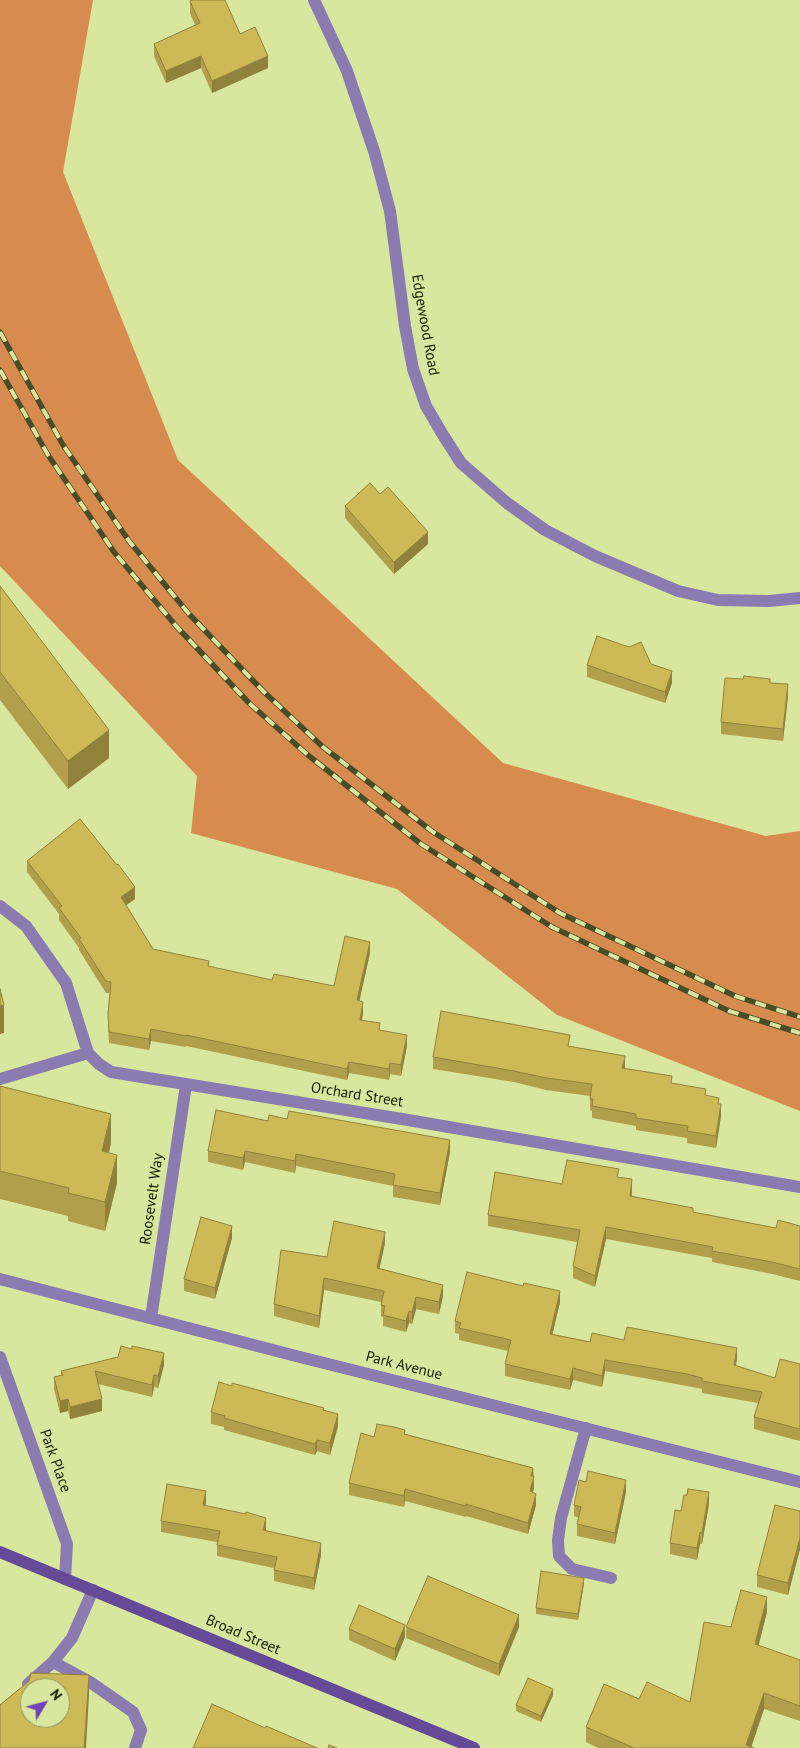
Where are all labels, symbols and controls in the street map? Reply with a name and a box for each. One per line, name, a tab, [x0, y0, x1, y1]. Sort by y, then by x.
street label: Edgewood Road	[407, 273, 443, 377]
street label: Orchard Street	[310, 1079, 404, 1111]
street label: Roosevelt Way	[137, 1152, 167, 1246]
street label: Park Avenue	[364, 1348, 444, 1384]
street label: Park Place	[35, 1427, 75, 1495]
street label: Broad Street	[203, 1611, 283, 1659]
north arrow	[20, 1678, 70, 1728]
text: N	[46, 1685, 66, 1704]

